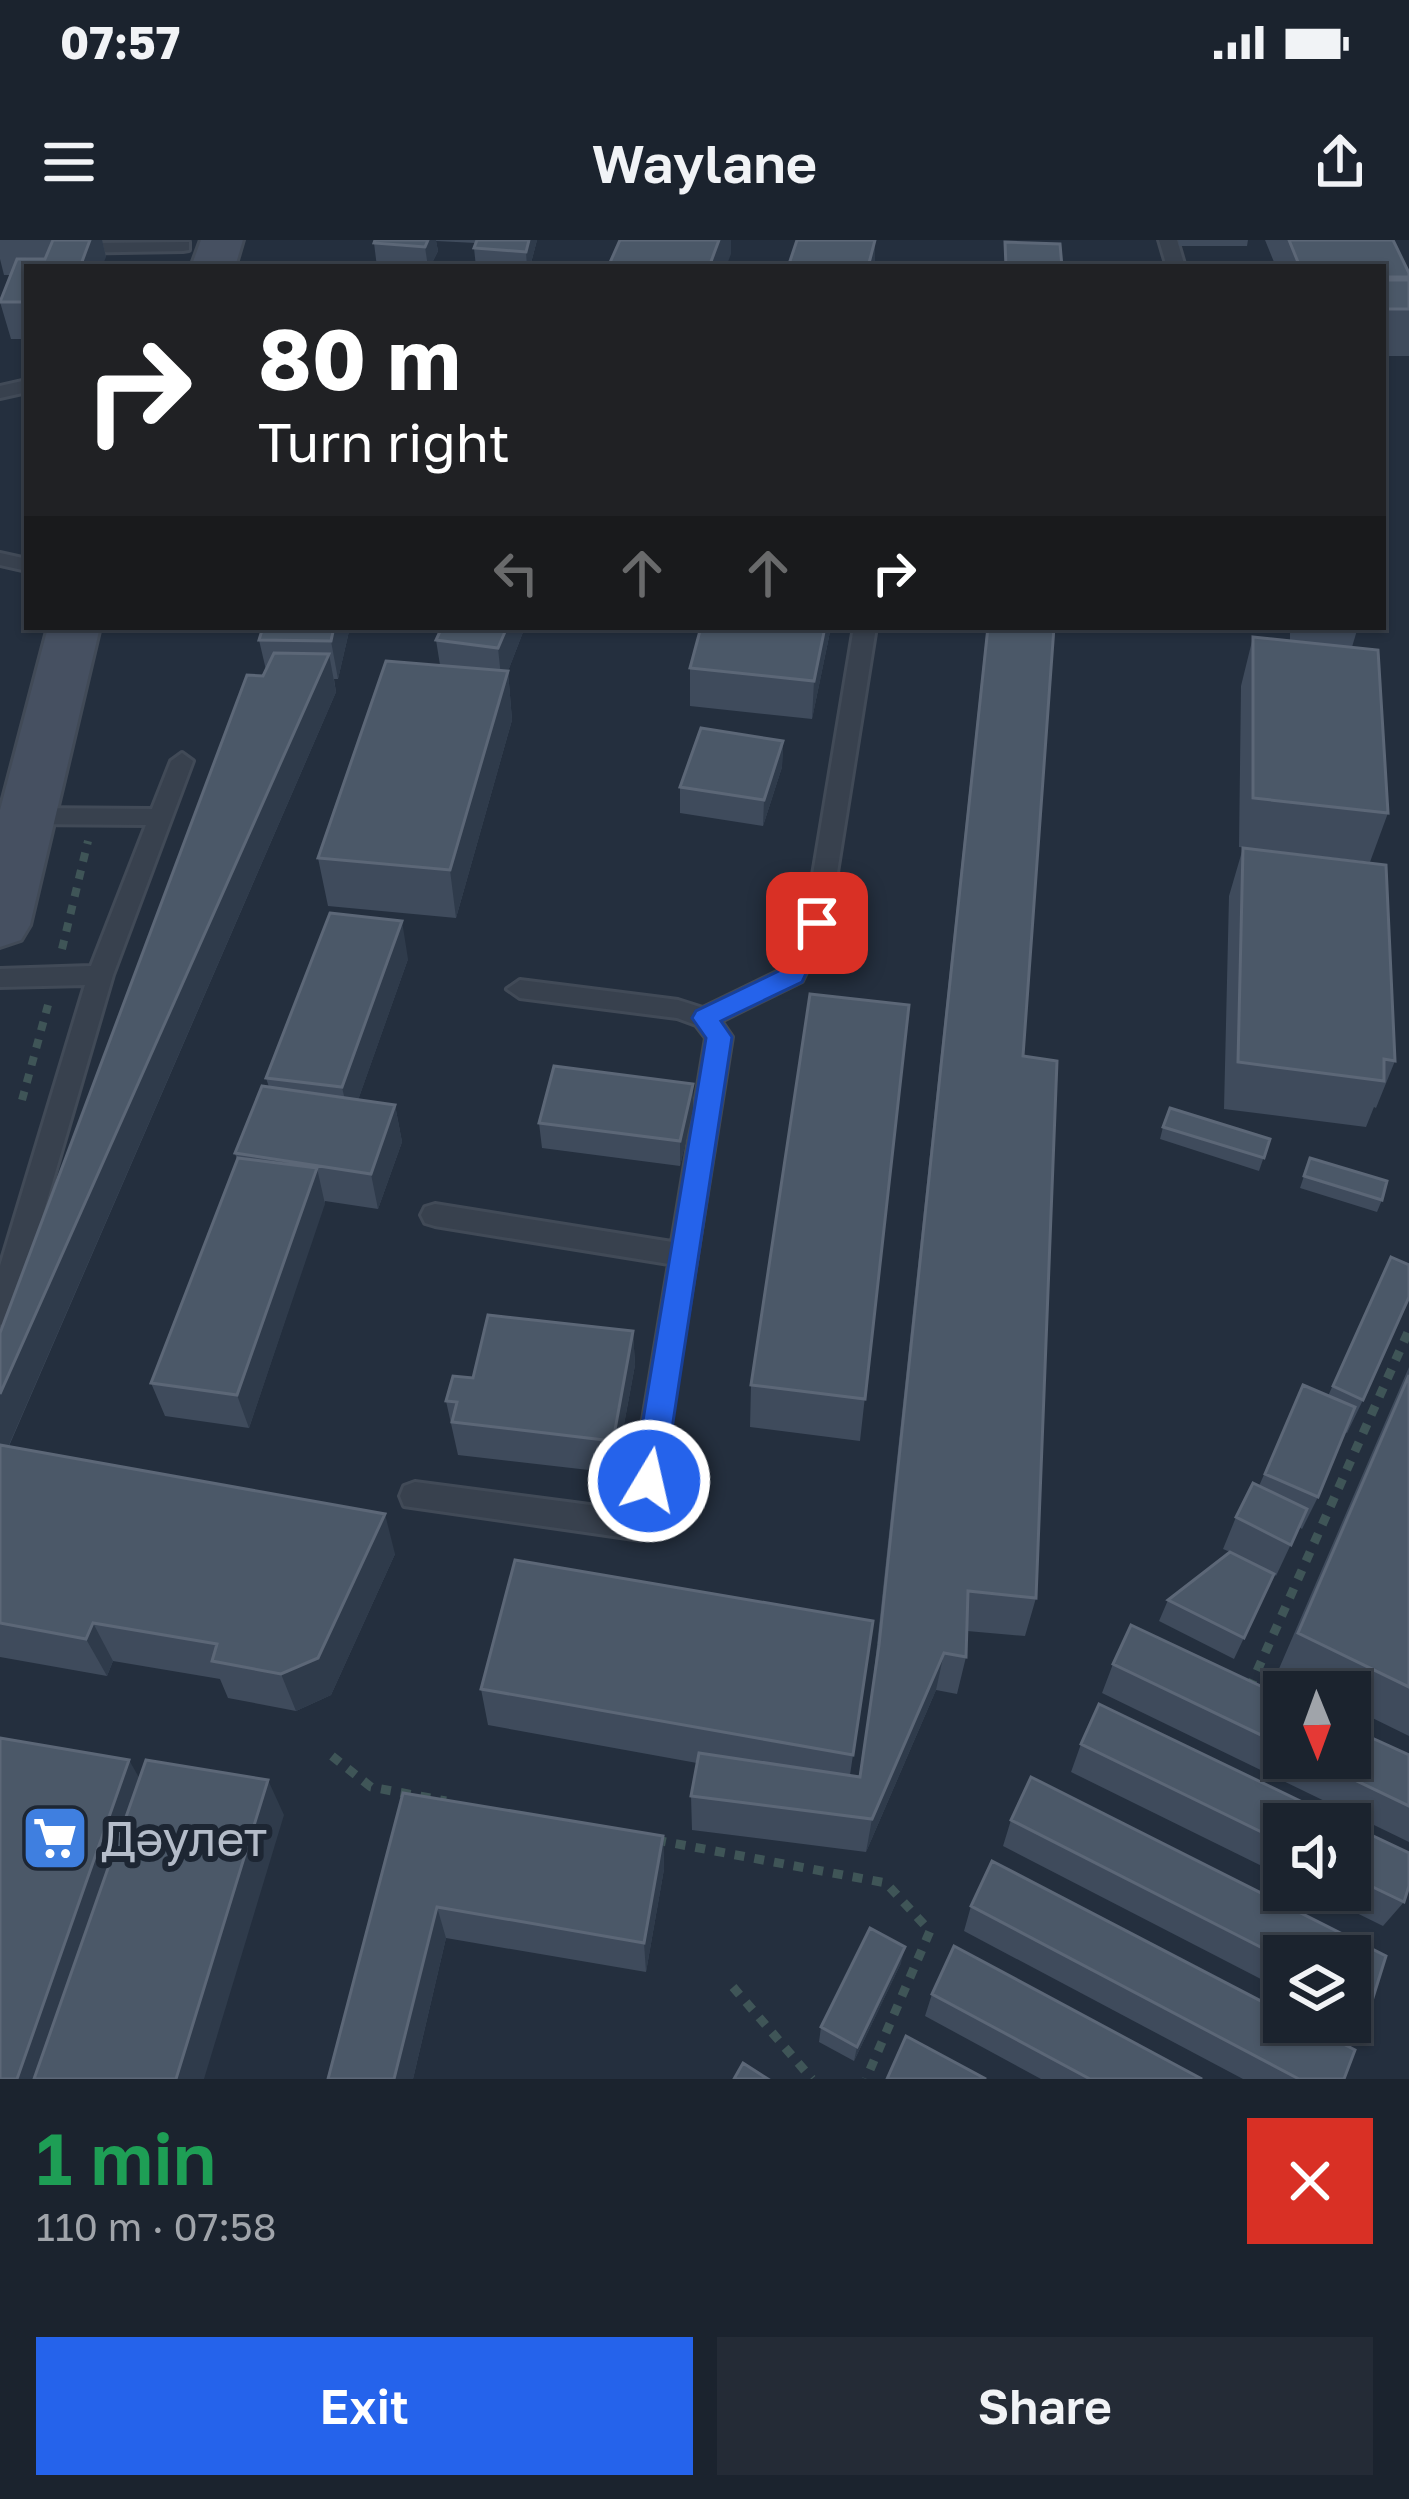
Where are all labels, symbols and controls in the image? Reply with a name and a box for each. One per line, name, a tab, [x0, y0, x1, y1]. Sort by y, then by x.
text: 07:57	[60, 15, 180, 69]
icon: menu	[36, 129, 102, 195]
icon: share	[1307, 129, 1373, 195]
text: Waylane	[592, 130, 817, 195]
text: 80 m	[258, 308, 461, 408]
icon: right	[60, 312, 216, 468]
text: Turn right	[258, 409, 510, 474]
icon: left	[483, 540, 549, 606]
icon: ahead	[609, 540, 675, 606]
icon: ahead	[735, 540, 801, 606]
icon: right	[861, 540, 927, 606]
pin	[766, 872, 868, 974]
icon: arrive	[784, 890, 850, 956]
position arrow	[586, 1418, 712, 1544]
north arrow	[1263, 1671, 1371, 1779]
map controls	[1263, 1671, 1371, 2043]
supermarket icon: Дәулет	[20, 1803, 90, 1873]
button: sound	[1263, 1803, 1371, 1911]
place label: Дәулет	[101, 1809, 267, 1867]
button: layers	[1263, 1935, 1371, 2043]
text: 1 min	[36, 2114, 216, 2201]
button: close	[1247, 2118, 1373, 2244]
text: 110 m · 07:58	[36, 2203, 276, 2250]
button: Exit	[36, 2337, 693, 2475]
button: Share	[717, 2337, 1373, 2475]

